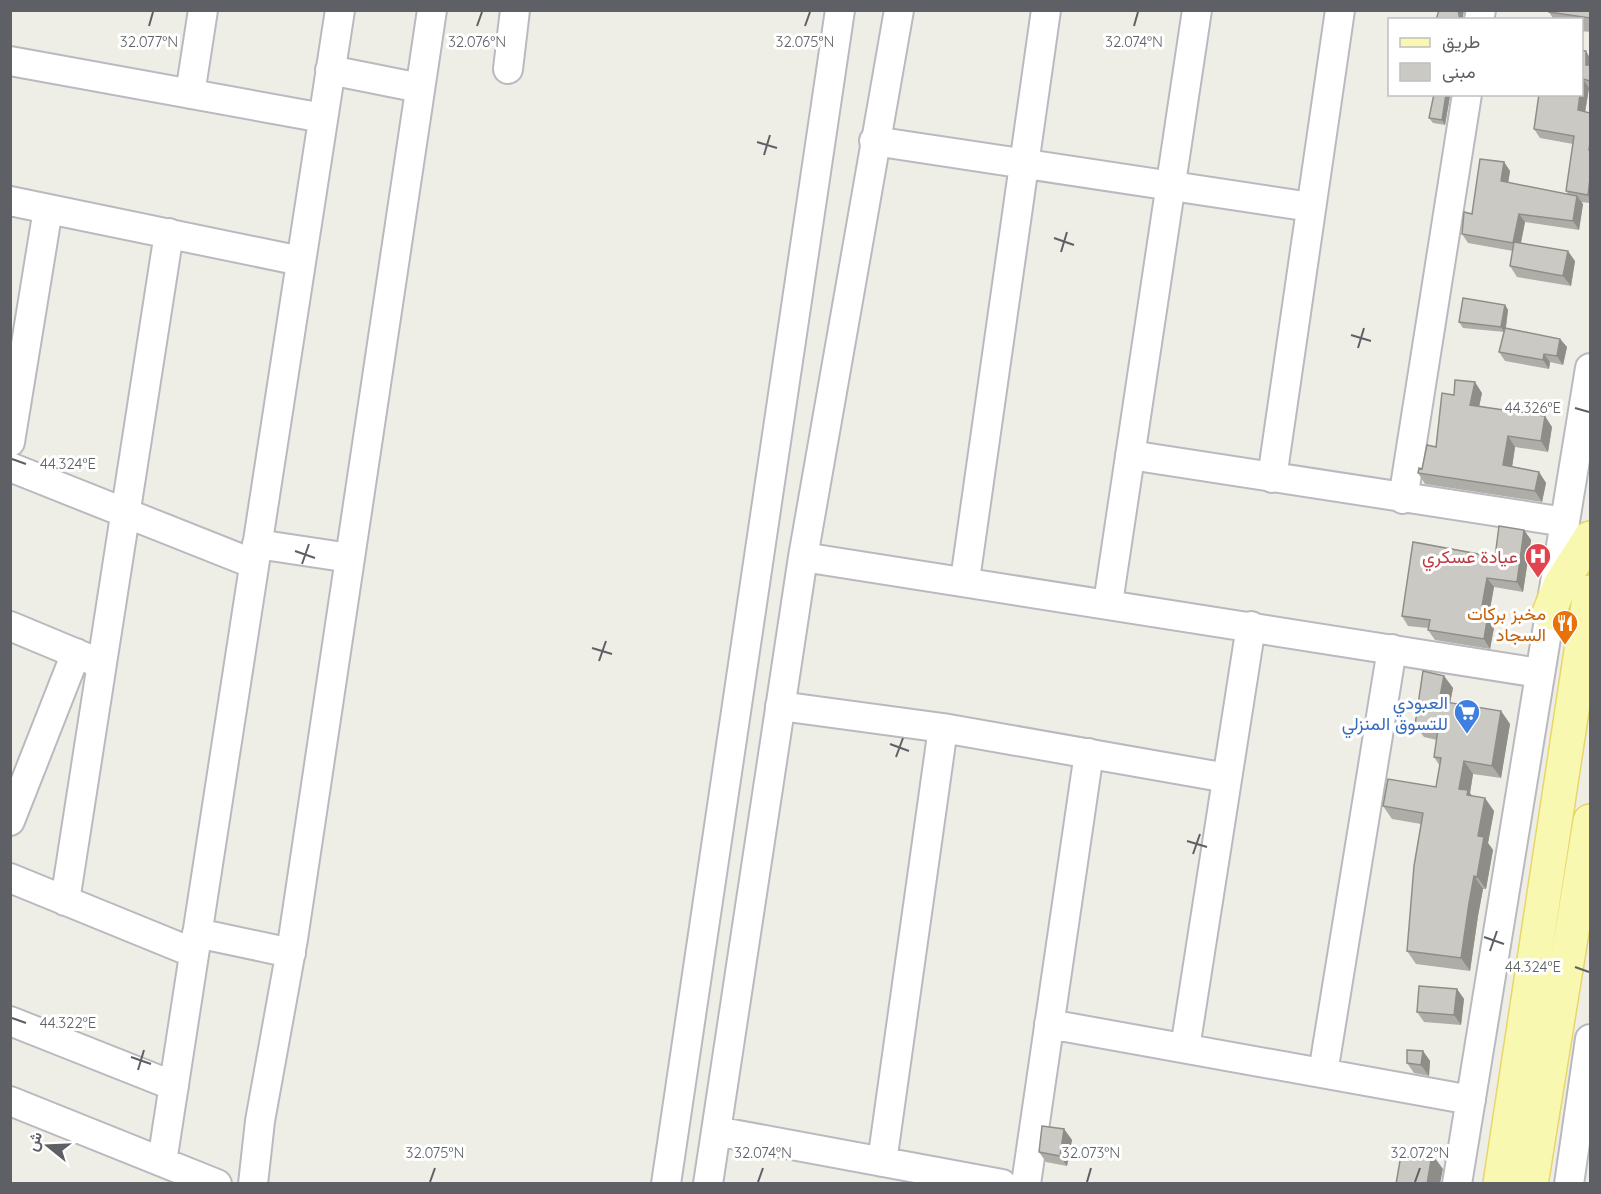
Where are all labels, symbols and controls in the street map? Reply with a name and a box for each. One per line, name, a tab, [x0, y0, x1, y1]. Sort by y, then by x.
legend	[1388, 18, 1583, 96]
text: طريق	[1442, 30, 1480, 53]
text: 32.077°N	[120, 32, 178, 51]
text: 32.076°N	[448, 32, 506, 51]
text: 32.075°N	[776, 32, 834, 51]
text: 32.074°N	[1105, 32, 1163, 51]
text: مبنى	[1442, 60, 1476, 83]
text: 44.326°E	[1505, 398, 1561, 417]
text: 44.324°E	[40, 454, 96, 473]
hospital icon: عيادة عسكري	[1523, 541, 1553, 579]
place label: عيادة عسكري	[1422, 545, 1518, 572]
place label: مخبز بركات السجاد	[1467, 602, 1546, 646]
restaurant icon: مخبز بركات السجاد	[1550, 608, 1580, 646]
place label: العبودي للتسوق المنزلي	[1342, 691, 1448, 739]
supermarket icon: العبودي للتسوق المنزلي	[1452, 697, 1482, 735]
text: 44.324°E	[1505, 957, 1561, 976]
text: 44.322°E	[40, 1013, 96, 1032]
north arrow	[18, 1116, 78, 1176]
text: ش	[21, 1129, 46, 1154]
text: 32.075°N	[406, 1143, 464, 1162]
text: 32.074°N	[734, 1143, 792, 1162]
text: 32.073°N	[1062, 1143, 1120, 1162]
text: 32.072°N	[1391, 1143, 1449, 1162]

